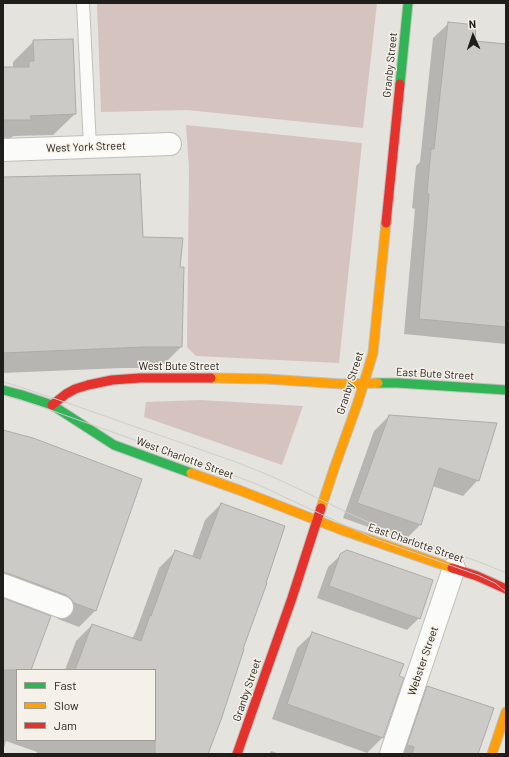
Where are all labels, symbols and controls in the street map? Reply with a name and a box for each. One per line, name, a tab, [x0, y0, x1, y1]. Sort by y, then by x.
north arrow	[453, 16, 493, 56]
text: N	[468, 17, 476, 30]
street label: Granby Street	[380, 32, 400, 98]
street label: West York Street	[46, 139, 126, 155]
street label: Granby Street	[334, 350, 366, 416]
street label: West Bute Street	[139, 359, 219, 373]
street label: East Bute Street	[396, 365, 474, 383]
street label: West Charlotte Street	[134, 434, 236, 482]
street label: East Charlotte Street	[366, 520, 466, 566]
street label: Webster Street	[405, 625, 441, 697]
street label: Granby Street	[230, 657, 264, 723]
legend	[16, 669, 156, 741]
text: Fast	[54, 678, 77, 692]
text: Slow	[54, 698, 79, 712]
text: Jam	[54, 718, 77, 732]

